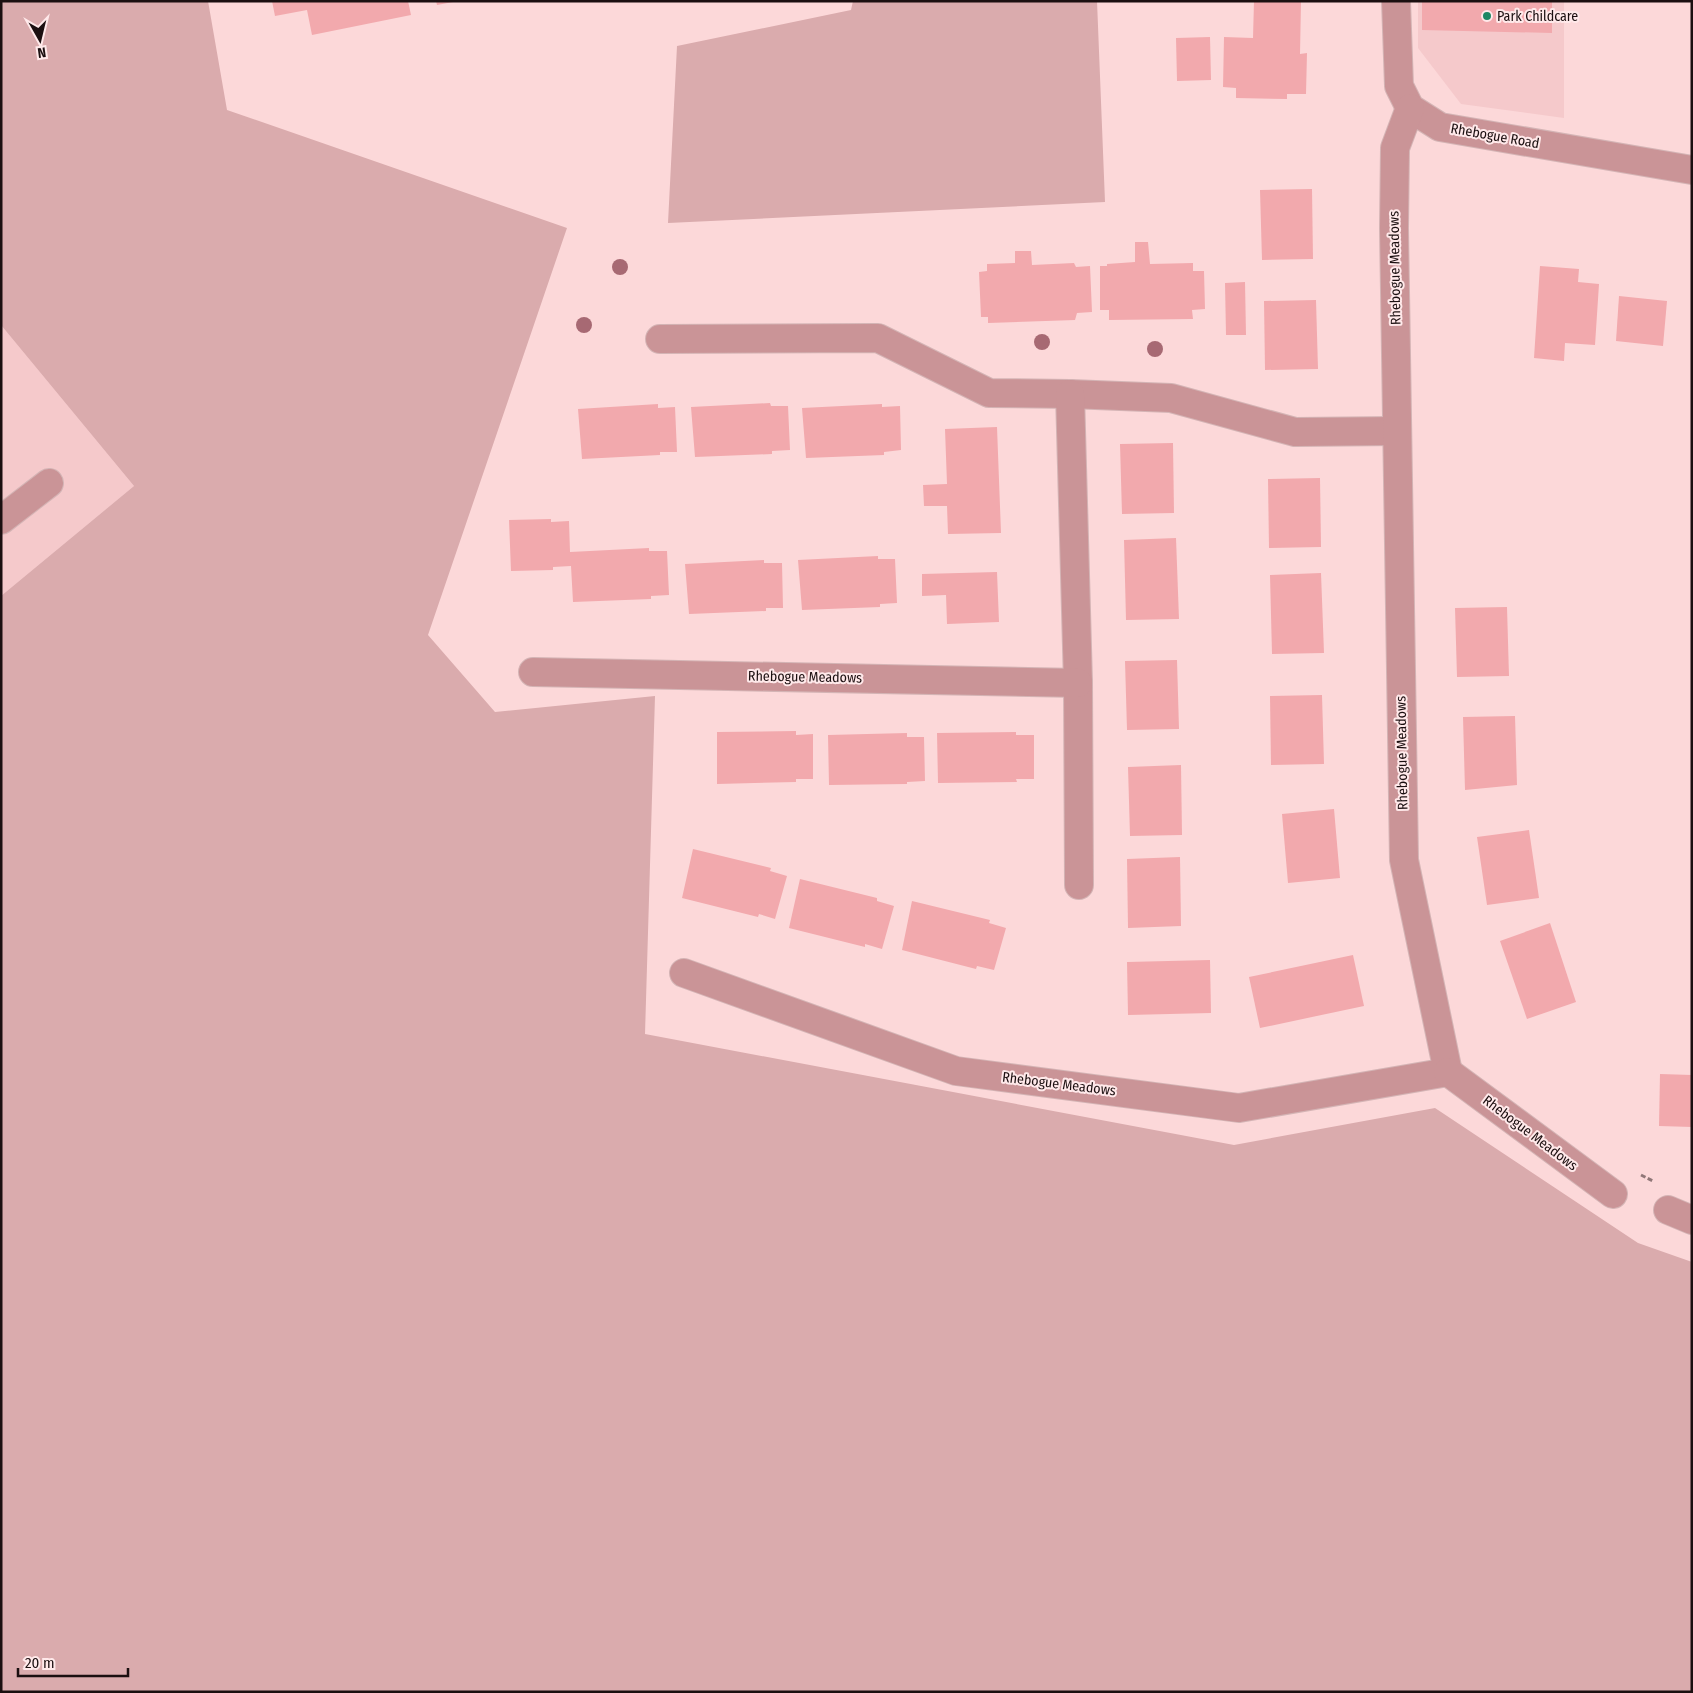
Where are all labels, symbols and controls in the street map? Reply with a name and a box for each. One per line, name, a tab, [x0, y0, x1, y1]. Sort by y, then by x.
place label: Park Childcare	[1497, 8, 1578, 25]
marker: Park Childcare	[1481, 10, 1493, 22]
north arrow	[15, 15, 65, 65]
text: N	[36, 43, 47, 61]
street label: Rhebogue Road	[1449, 120, 1541, 152]
street label: Rhebogue Meadows	[1386, 211, 1404, 325]
street label: Rhebogue Meadows	[748, 668, 862, 686]
street label: Rhebogue Meadows	[1393, 696, 1411, 810]
street label: Rhebogue Meadows	[1001, 1069, 1117, 1099]
street label: Rhebogue Meadows	[1479, 1092, 1581, 1174]
scale bar	[18, 1646, 128, 1678]
text: 20 m	[25, 1654, 55, 1672]

